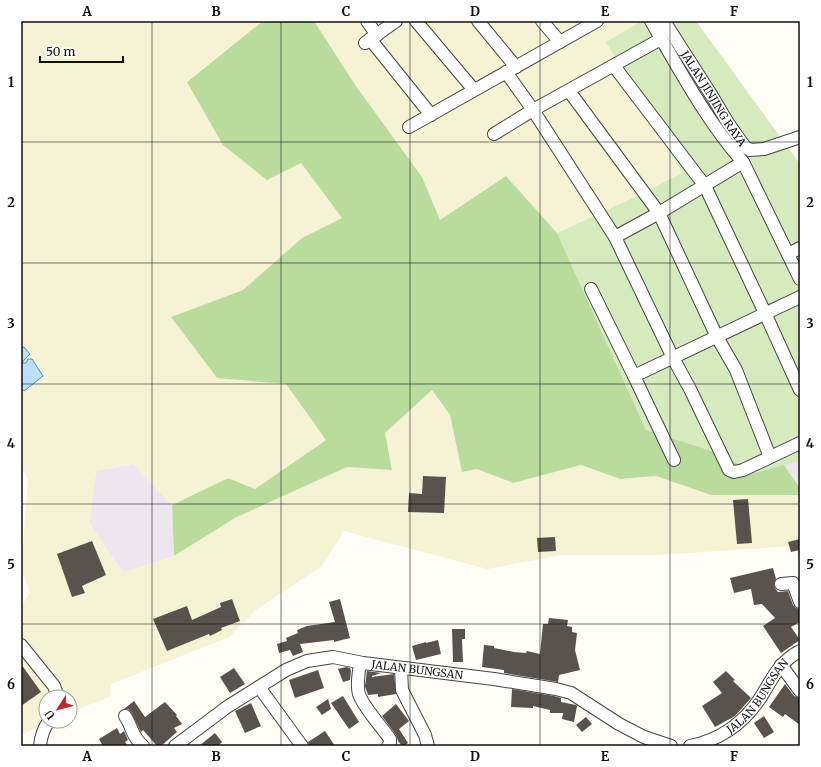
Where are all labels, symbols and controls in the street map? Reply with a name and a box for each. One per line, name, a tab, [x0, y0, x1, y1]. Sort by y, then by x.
text: A	[81, 3, 92, 20]
text: B	[211, 3, 221, 20]
text: C	[342, 3, 351, 20]
text: D	[470, 3, 480, 20]
text: E	[601, 3, 610, 20]
text: F	[730, 3, 738, 20]
scale bar	[40, 38, 123, 64]
text: 50 m	[46, 44, 75, 59]
street label: JALAN JINJING RAYA	[677, 47, 749, 149]
text: 1	[8, 74, 14, 91]
text: 1	[807, 74, 813, 91]
text: 2	[7, 194, 15, 211]
text: 2	[806, 194, 814, 211]
text: 3	[7, 315, 15, 332]
text: 3	[806, 315, 814, 332]
text: 4	[7, 435, 16, 452]
text: 4	[806, 435, 815, 452]
text: 5	[7, 556, 15, 573]
text: 5	[806, 556, 814, 573]
street label: JALAN BUNGSAN	[723, 655, 792, 737]
street label: JALAN BUNGSAN	[370, 657, 464, 682]
text: 6	[7, 676, 15, 693]
text: 6	[806, 676, 814, 693]
north arrow	[38, 689, 78, 729]
text: U	[41, 707, 58, 722]
text: A	[81, 748, 92, 765]
text: B	[211, 748, 221, 765]
text: C	[342, 748, 351, 765]
text: D	[470, 748, 480, 765]
text: E	[601, 748, 610, 765]
text: F	[730, 748, 738, 765]

